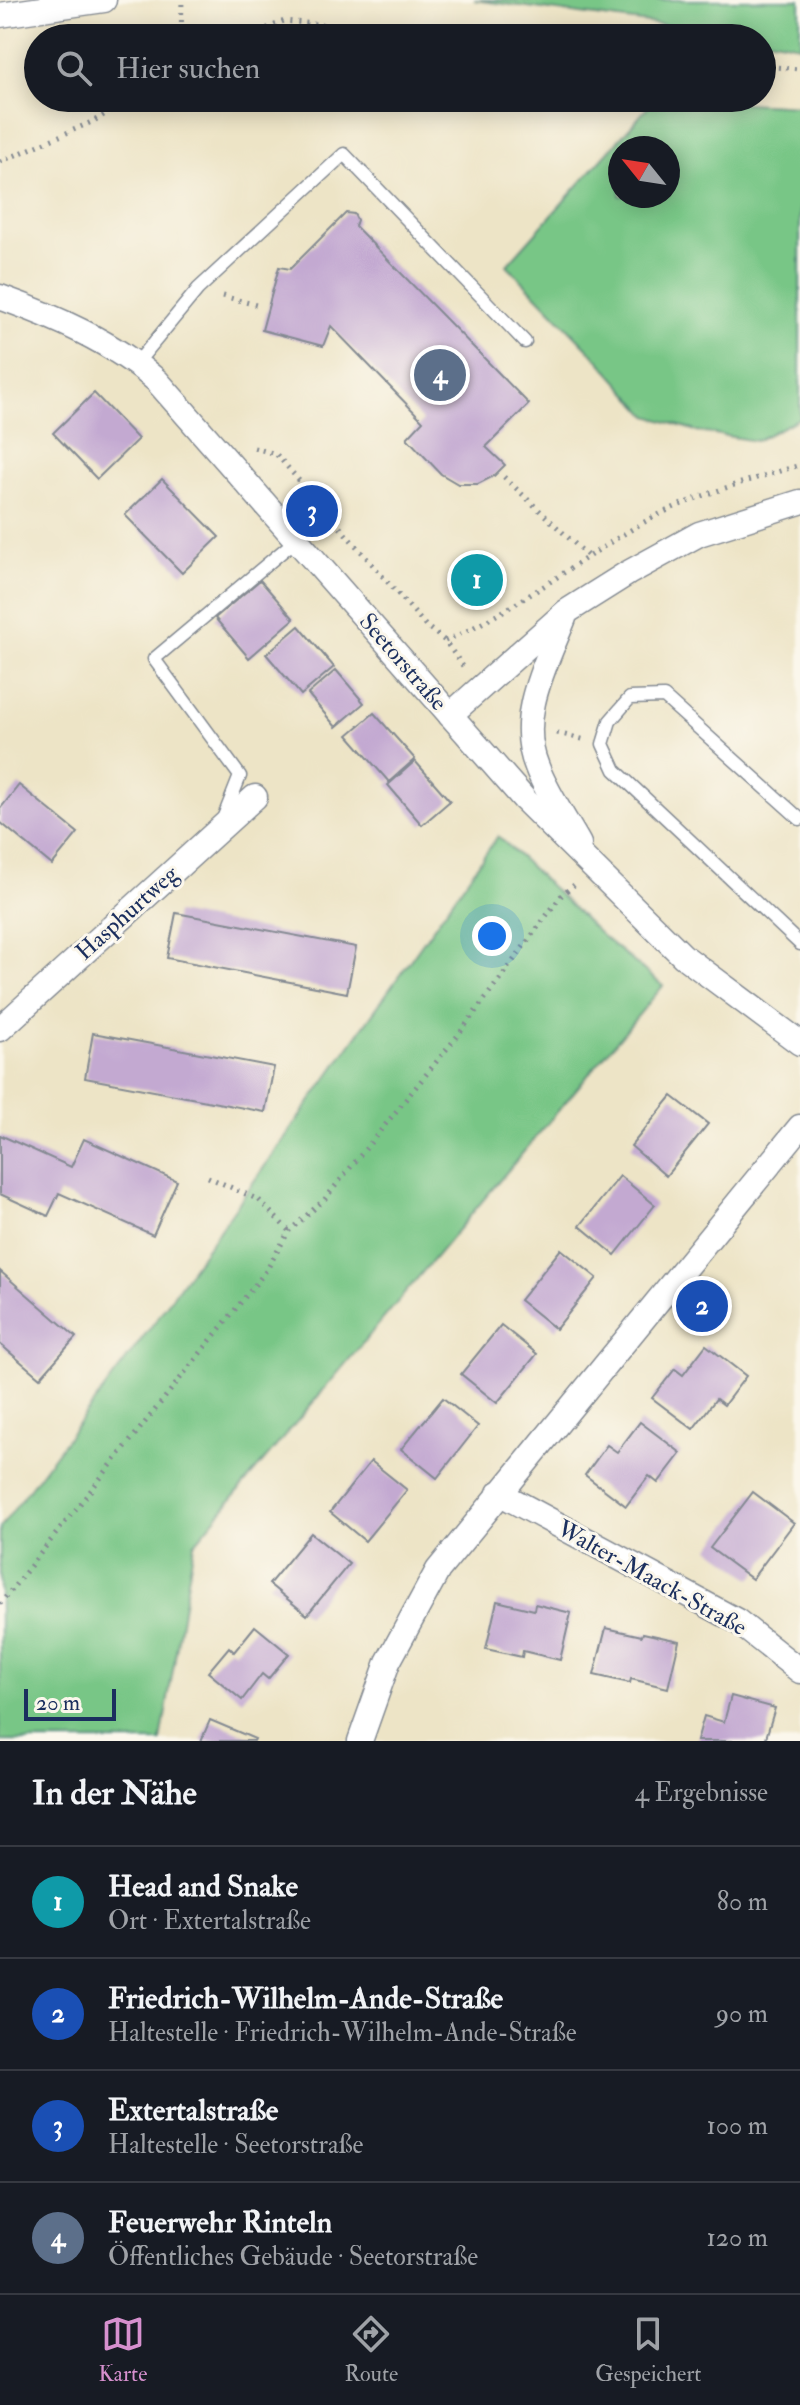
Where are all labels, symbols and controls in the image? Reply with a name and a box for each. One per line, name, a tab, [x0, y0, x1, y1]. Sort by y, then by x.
search box	[24, 24, 776, 112]
icon: search	[52, 46, 96, 90]
text: Hier suchen	[116, 50, 260, 87]
north arrow	[608, 136, 680, 208]
pin: 4	[414, 345, 466, 405]
pin: 3	[286, 481, 338, 541]
pin: 1	[451, 550, 503, 610]
street label: Seetorstraße	[352, 607, 454, 717]
street label: Hasphurtweg	[69, 858, 186, 967]
your location	[472, 916, 512, 956]
pin: 2	[676, 1276, 728, 1336]
street label: Walter-Maack-Straße	[551, 1513, 752, 1643]
scale bar	[24, 1685, 116, 1721]
text: 20 m	[36, 1689, 80, 1717]
text: In der Nähe	[32, 1772, 197, 1815]
text: 4 Ergebnisse	[635, 1777, 768, 1809]
text: Head and Snake	[108, 1868, 298, 1905]
text: 1	[53, 1886, 63, 1918]
text: 80 m	[717, 1886, 768, 1918]
text: Ort · Extertalstraße	[108, 1905, 311, 1937]
text: Friedrich-Wilhelm-Ande-Straße	[108, 1980, 503, 2017]
text: 2	[51, 1998, 65, 2030]
text: 90 m	[716, 1998, 768, 2030]
text: Haltestelle · Friedrich-Wilhelm-Ande-Straße	[108, 2017, 577, 2049]
text: Extertalstraße	[108, 2092, 278, 2129]
text: 3	[53, 2110, 63, 2142]
text: 100 m	[707, 2110, 768, 2142]
text: Haltestelle · Seetorstraße	[108, 2129, 363, 2161]
text: Feuerwehr Rinteln	[108, 2204, 332, 2241]
text: 4	[51, 2222, 65, 2254]
text: 120 m	[707, 2222, 768, 2254]
text: Öffentliches Gebäude · Seetorstraße	[108, 2241, 478, 2273]
tab: Karte	[99, 2312, 147, 2388]
tab: Route	[344, 2312, 398, 2388]
tab: Gespeichert	[595, 2312, 701, 2388]

